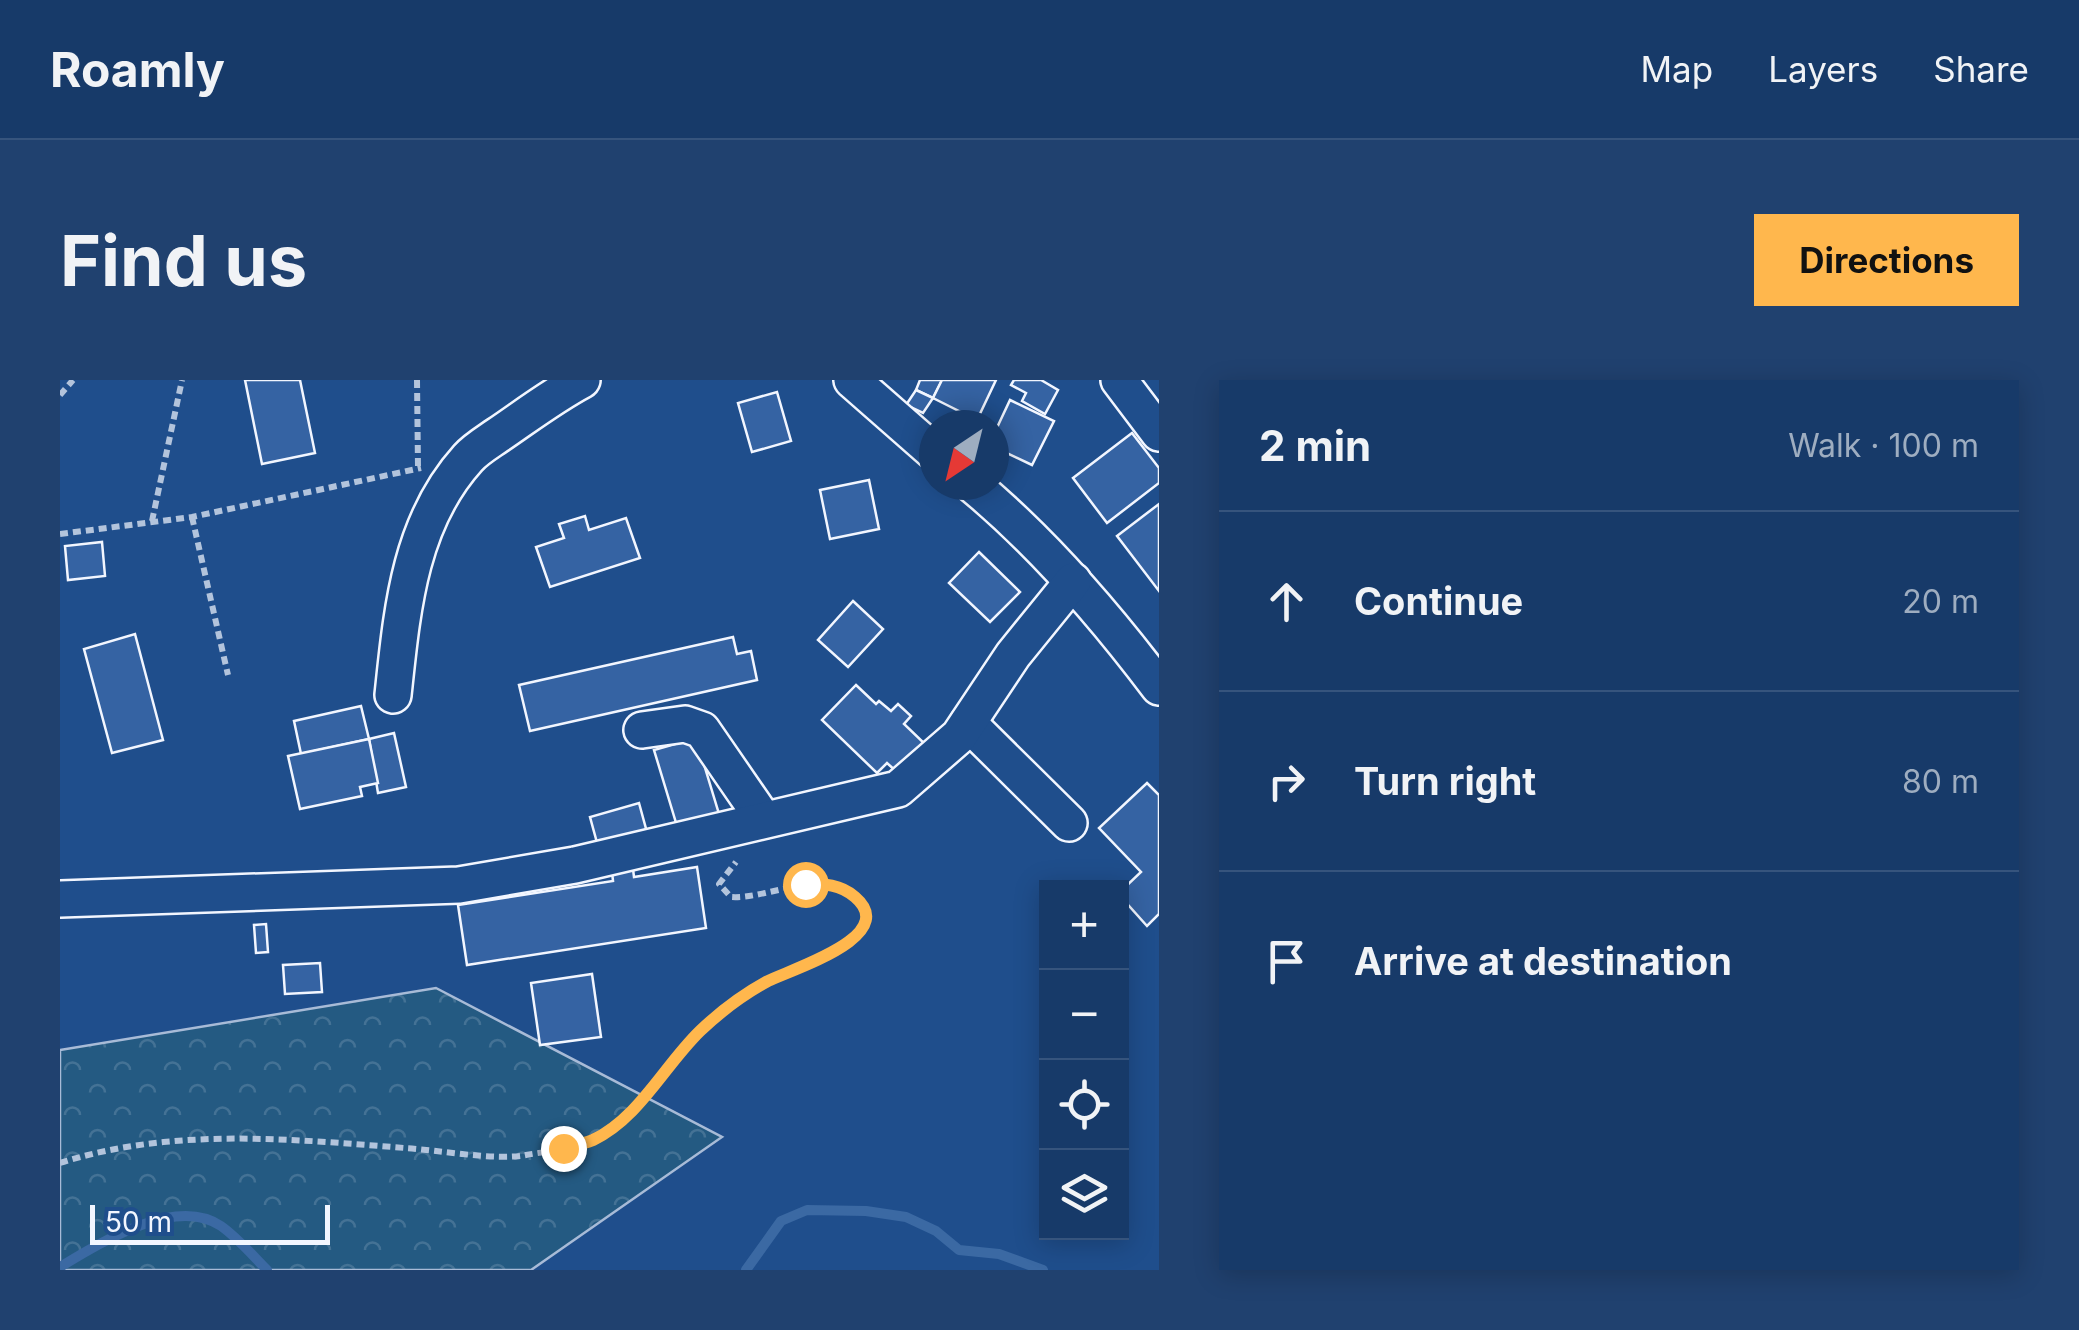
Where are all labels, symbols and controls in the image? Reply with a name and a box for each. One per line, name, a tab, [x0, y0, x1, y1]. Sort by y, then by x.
text: Roamly	[50, 40, 225, 99]
text: Map	[1641, 48, 1713, 90]
text: Layers	[1768, 48, 1878, 90]
text: Share	[1933, 48, 2029, 90]
button: Directions	[1754, 214, 2019, 306]
text: Find us	[60, 218, 307, 303]
north arrow	[919, 410, 1009, 500]
text: 2 min	[1259, 420, 1371, 471]
text: Walk · 100 m	[1788, 426, 1979, 465]
icon: ahead	[1259, 574, 1314, 629]
text: Continue	[1354, 578, 1523, 624]
text: 20 m	[1902, 582, 1979, 621]
icon: right	[1259, 754, 1314, 809]
text: Turn right	[1354, 758, 1536, 804]
text: 80 m	[1902, 762, 1979, 801]
route start	[783, 862, 829, 908]
map controls	[1039, 880, 1129, 1240]
button: +	[1039, 880, 1129, 970]
icon: arrive	[1259, 934, 1314, 989]
text: Arrive at destination	[1354, 938, 1732, 984]
button: −	[1039, 970, 1129, 1060]
button: locate	[1039, 1060, 1129, 1150]
route end	[541, 1126, 587, 1172]
button: layers	[1039, 1150, 1129, 1240]
scale bar	[90, 1200, 330, 1244]
text: 50 m	[105, 1205, 172, 1239]

